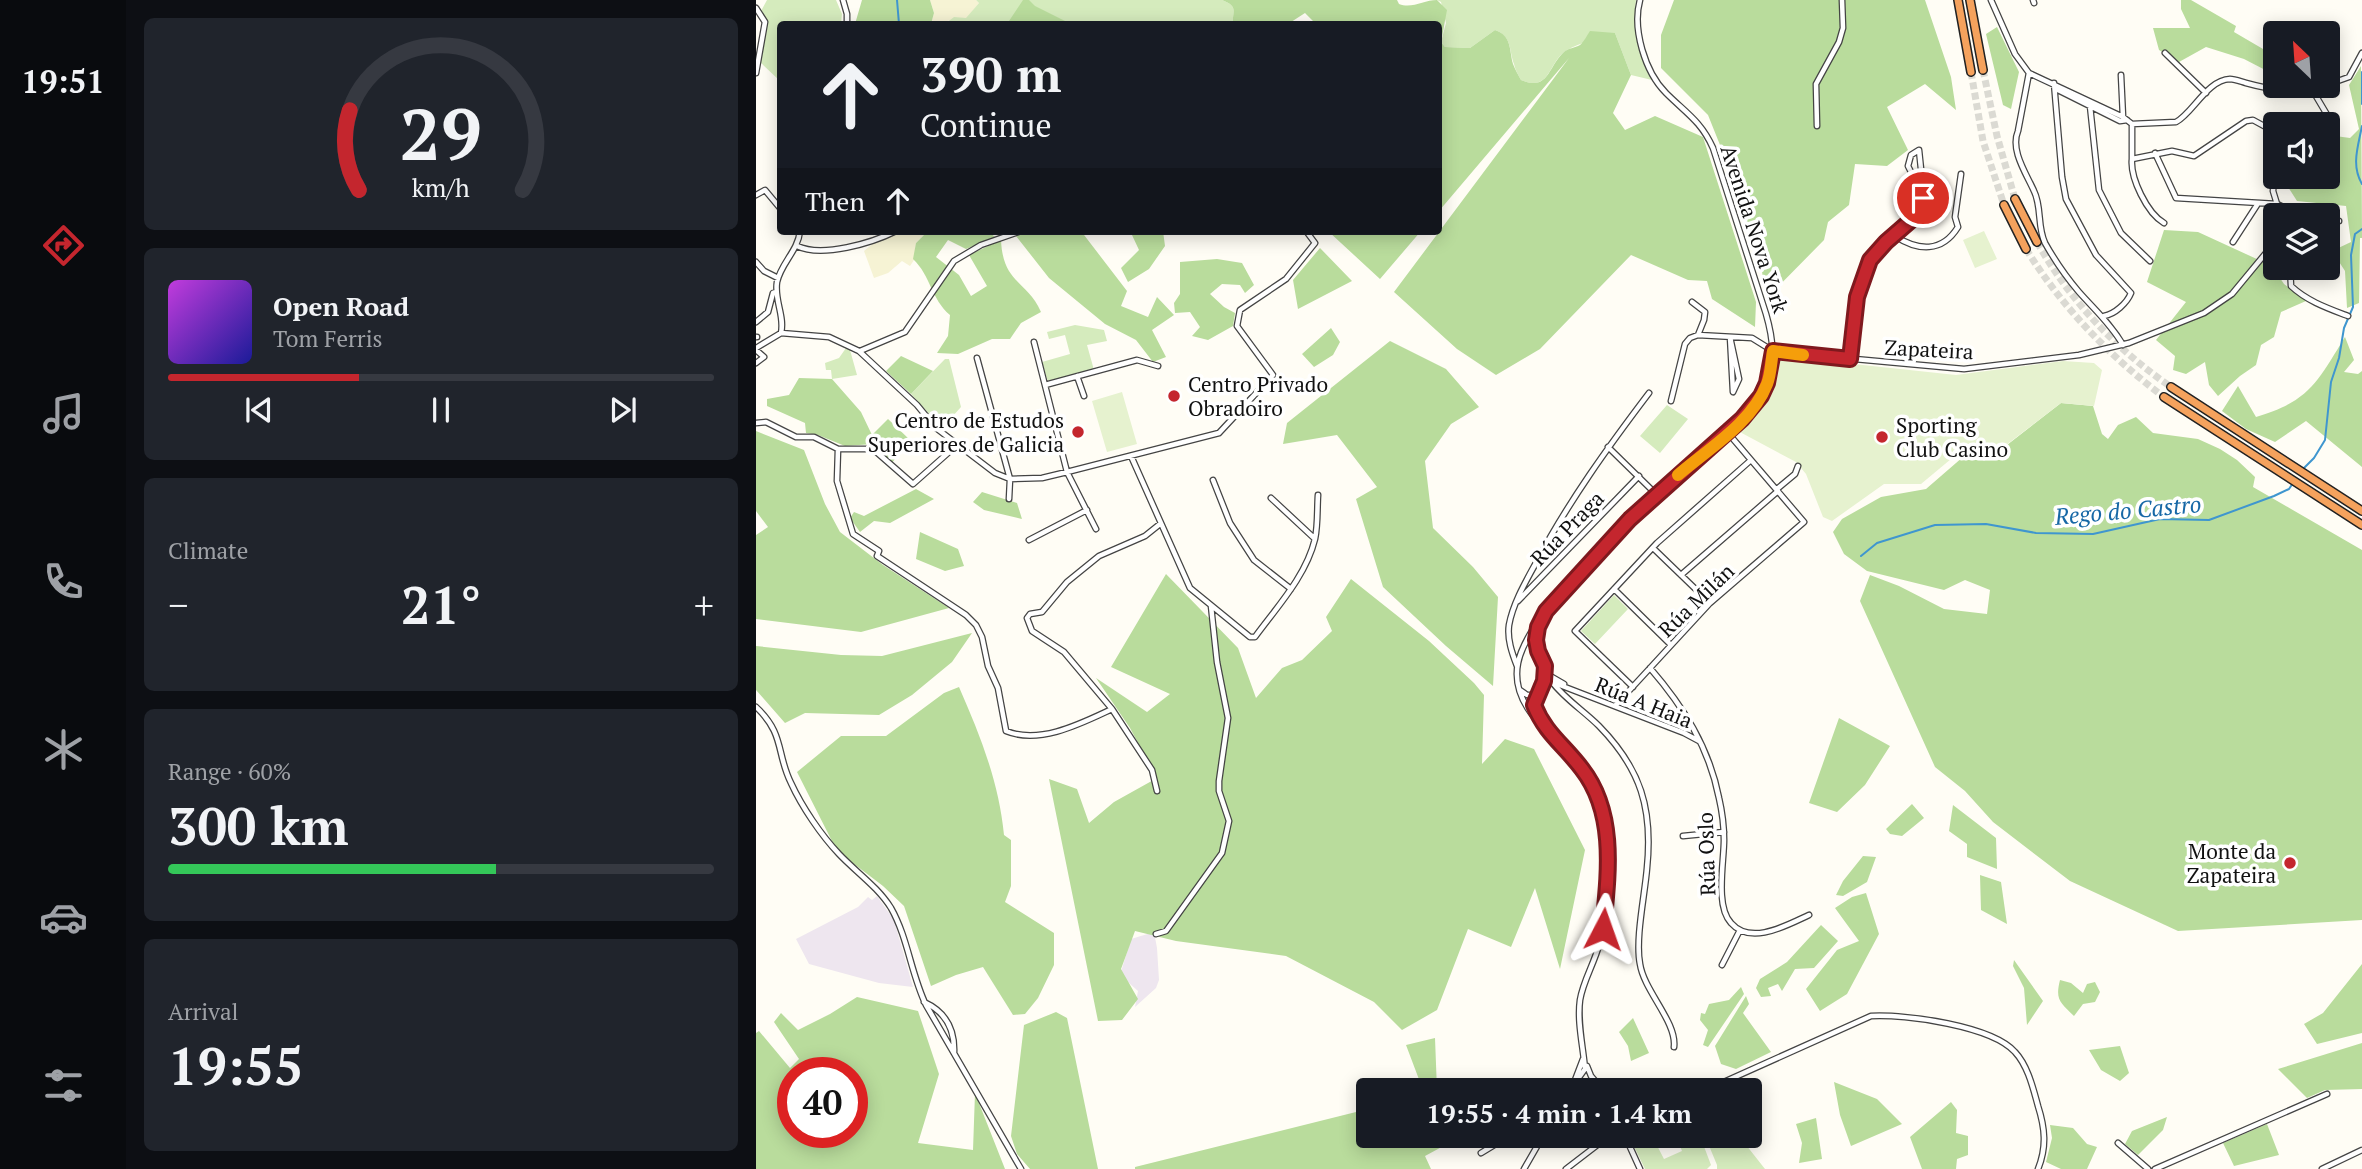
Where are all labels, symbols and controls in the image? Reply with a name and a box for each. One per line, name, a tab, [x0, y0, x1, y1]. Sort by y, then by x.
north arrow	[2263, 21, 2340, 98]
map controls	[2263, 21, 2340, 280]
text: 390 m	[920, 41, 1062, 106]
icon: ahead	[805, 49, 896, 140]
text: 19:51	[21, 60, 105, 102]
text: 29	[400, 84, 482, 181]
text: Continue	[920, 104, 1052, 146]
button: sound	[2263, 112, 2340, 189]
street label: Avenida Nova York	[1715, 141, 1795, 317]
pin	[1893, 168, 1953, 228]
text: km/h	[412, 171, 470, 204]
icon: arrive	[1904, 179, 1942, 217]
icon: ahead	[879, 182, 917, 220]
text: Then	[805, 184, 865, 218]
button: layers	[2263, 203, 2340, 280]
icon: directions	[39, 221, 88, 270]
text: Open Road	[273, 289, 409, 323]
text: Tom Ferris	[273, 323, 383, 354]
street label: Zapateira	[1884, 333, 1975, 365]
place label: Centro Privado Obradoiro	[1188, 370, 1328, 422]
marker: Centro Privado Obradoiro	[1166, 388, 1182, 404]
icon: music	[39, 389, 88, 438]
icon: previous	[240, 391, 278, 429]
icon: pause	[422, 391, 460, 429]
icon: next	[604, 391, 642, 429]
place label: Centro de Estudos Superiores de Galicia	[868, 406, 1064, 458]
place label: Sporting Club Casino	[1896, 411, 2008, 463]
marker: Centro de Estudos Superiores de Galicia	[1070, 424, 1086, 440]
marker: Sporting Club Casino	[1874, 429, 1890, 445]
street label: Rúa Praga	[1524, 484, 1610, 572]
water label: Rego do Castro	[2052, 488, 2203, 532]
text: Climate	[168, 535, 248, 566]
icon: phone	[39, 557, 88, 606]
street label: Rúa Milán	[1652, 557, 1740, 643]
text: 21°	[401, 570, 481, 639]
text: −	[168, 580, 188, 630]
text: +	[694, 580, 714, 630]
street label: Rúa A Haia	[1591, 670, 1697, 734]
icon: climate	[39, 725, 88, 774]
text: Range · 60%	[168, 756, 291, 787]
text: 300 km	[168, 791, 349, 860]
street label: Rúa Oslo	[1691, 812, 1721, 896]
place label: Monte da Zapateira	[2187, 837, 2276, 889]
marker: Monte da Zapateira	[2282, 855, 2298, 871]
position arrow	[1566, 892, 1640, 966]
icon: car	[39, 893, 88, 942]
text: Arrival	[168, 996, 239, 1027]
text: 19:55	[168, 1031, 303, 1100]
speed limit sign: 40	[777, 1057, 868, 1148]
icon: filters	[39, 1061, 88, 1110]
text: 19:55 · 4 min · 1.4 km	[1426, 1096, 1692, 1130]

